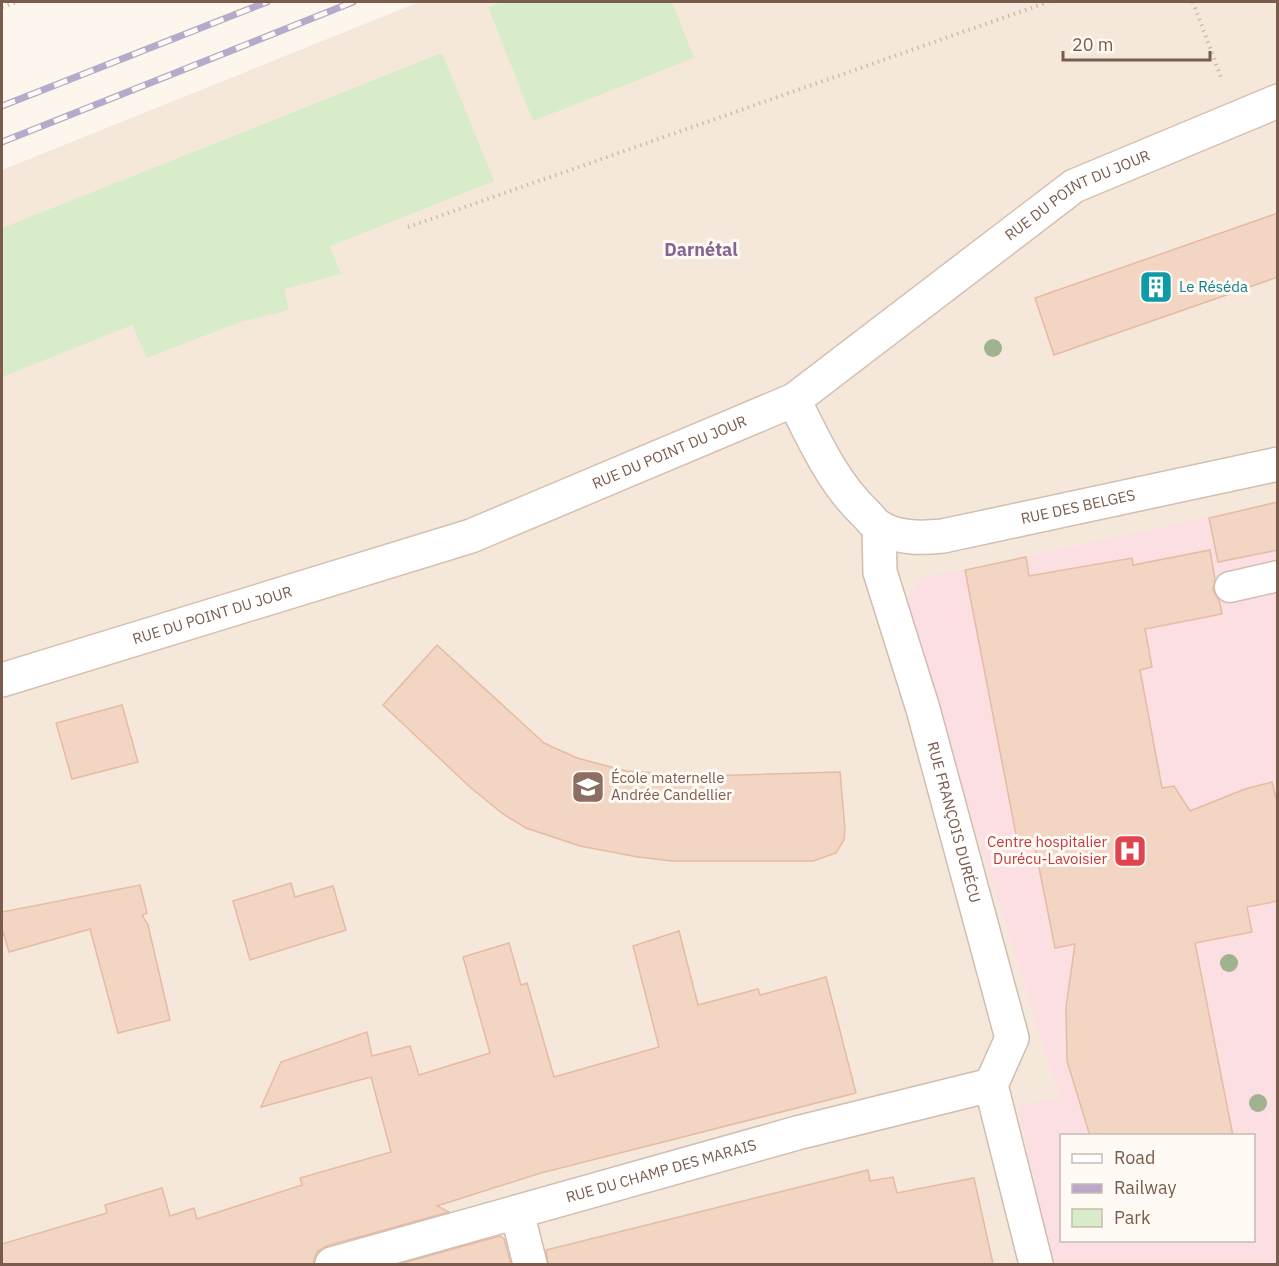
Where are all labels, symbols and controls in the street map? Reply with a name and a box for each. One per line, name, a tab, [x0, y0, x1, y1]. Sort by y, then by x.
scale bar	[1063, 24, 1210, 62]
text: 20 m	[1072, 33, 1114, 56]
street label: RUE DU POINT DU JOUR	[1001, 145, 1153, 244]
district label: Darnétal	[664, 238, 738, 261]
building icon: Le Réséda	[1138, 269, 1174, 305]
place label: Le Réséda	[1179, 277, 1248, 296]
street label: RUE DU POINT DU JOUR	[589, 411, 750, 493]
street label: RUE DES BELGES	[1019, 485, 1137, 528]
street label: RUE DU POINT DU JOUR	[130, 582, 294, 648]
street label: RUE FRANÇOIS DURÉCU	[923, 739, 985, 905]
place label: École maternelle Andrée Candellier	[611, 768, 732, 804]
school or university icon: École maternelle Andrée Candellier	[570, 769, 606, 805]
place label: Centre hospitalier Durécu-Lavoisier	[987, 832, 1107, 868]
hospital icon: Centre hospitalier Durécu-Lavoisier	[1112, 833, 1148, 869]
legend	[1060, 1134, 1255, 1242]
street label: RUE DU CHAMP DES MARAIS	[564, 1135, 758, 1207]
text: Road	[1114, 1146, 1155, 1169]
text: Railway	[1114, 1176, 1176, 1199]
text: Park	[1114, 1206, 1151, 1229]

